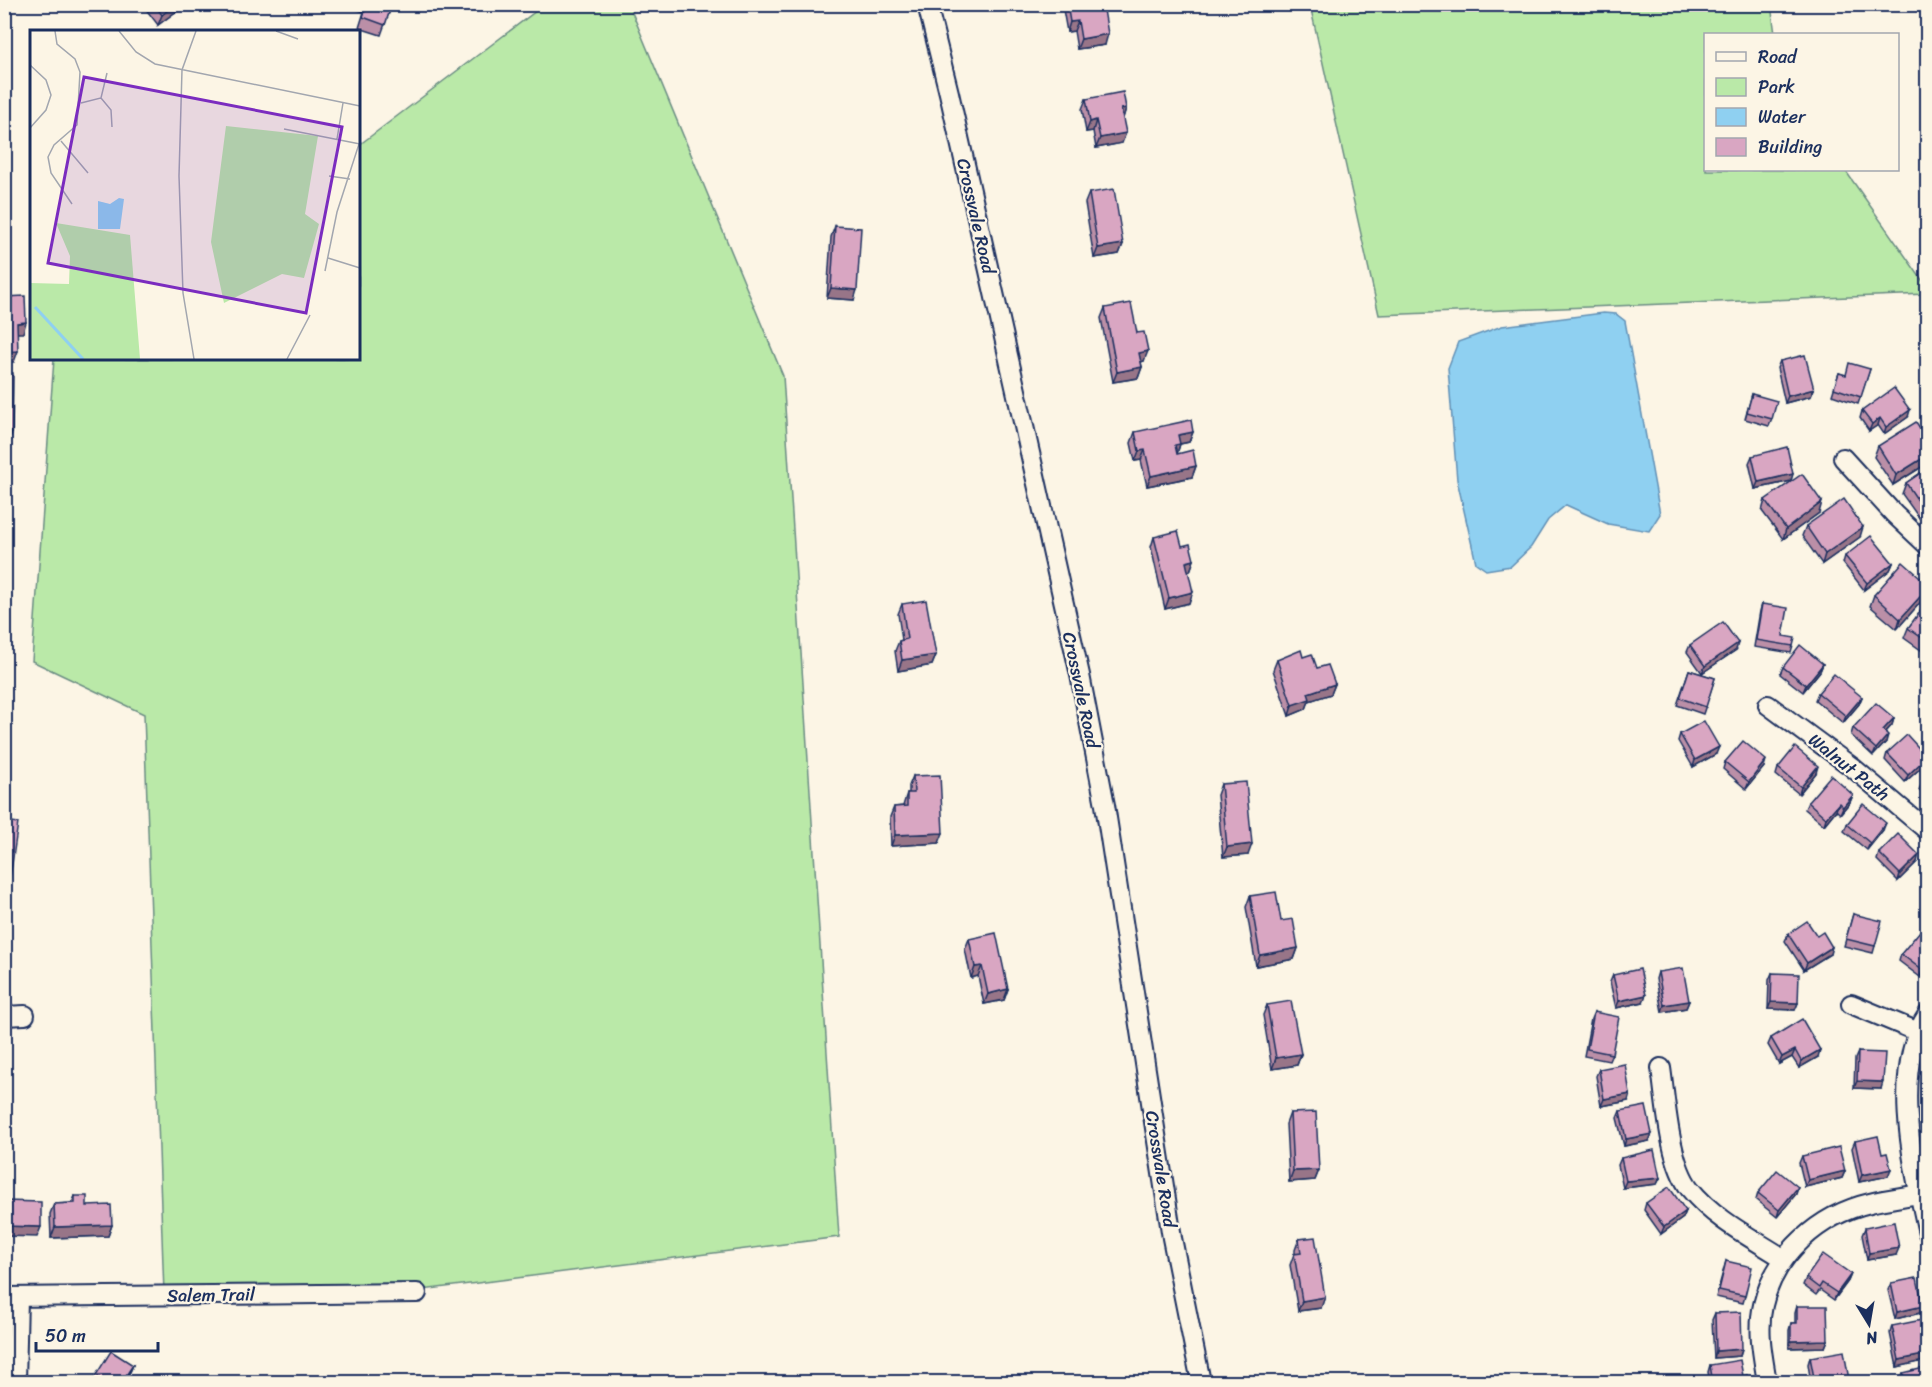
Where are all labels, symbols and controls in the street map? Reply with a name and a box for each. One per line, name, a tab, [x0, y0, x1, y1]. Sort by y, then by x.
inset map	[30, 30, 360, 360]
legend	[1704, 33, 1899, 171]
text: Road	[1758, 41, 1798, 73]
text: Park	[1758, 71, 1795, 103]
text: Water	[1758, 101, 1807, 133]
text: Building	[1758, 131, 1822, 163]
street label: Crossvale Road	[947, 155, 1005, 279]
street label: Crossvale Road	[1053, 629, 1109, 752]
street label: Walnut Path	[1801, 725, 1897, 809]
street label: Crossvale Road	[1136, 1108, 1186, 1231]
street label: Salem Trail	[167, 1278, 256, 1312]
north arrow	[1839, 1294, 1899, 1354]
scale bar	[36, 1315, 158, 1353]
text: 50 m	[45, 1320, 86, 1352]
text: N	[1863, 1323, 1881, 1354]

